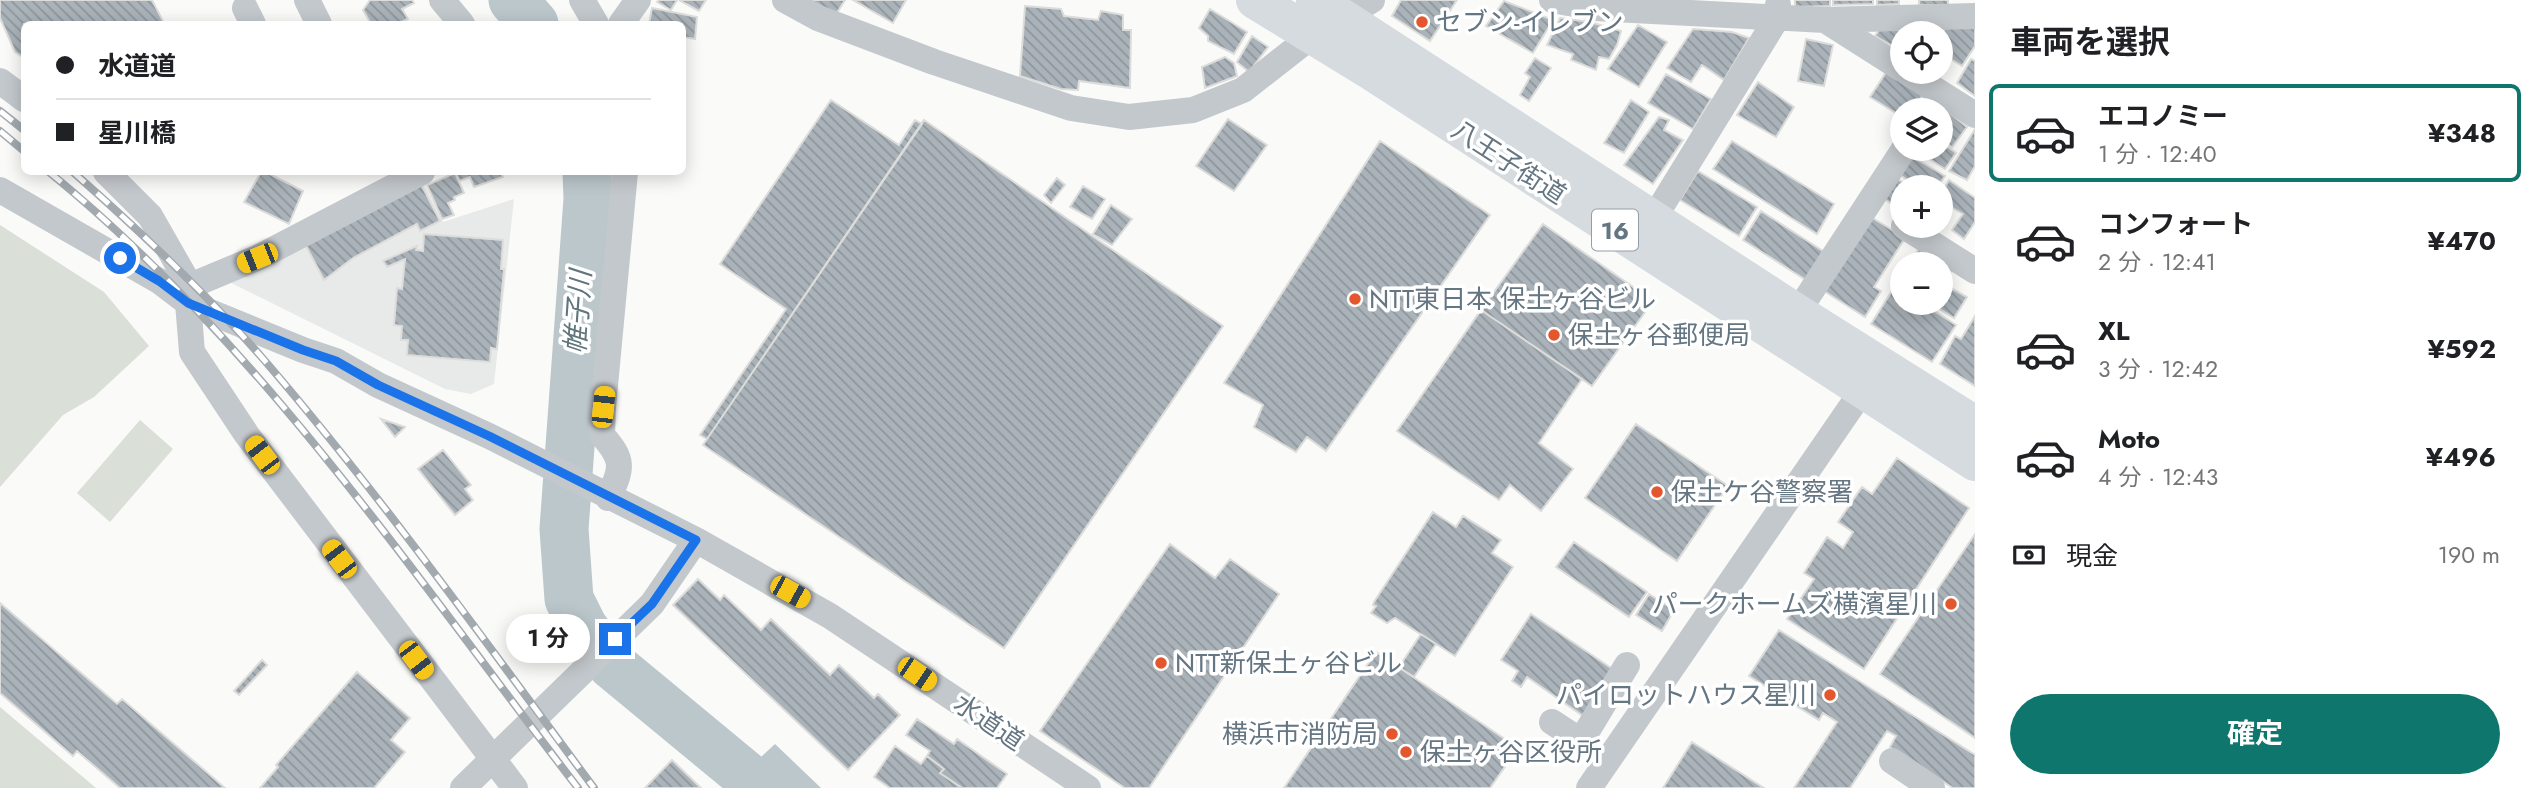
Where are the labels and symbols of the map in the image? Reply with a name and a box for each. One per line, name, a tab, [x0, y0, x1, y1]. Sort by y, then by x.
place label: セブン-イレブン	[1436, 3, 1623, 41]
marker: セブン-イレブン	[1414, 14, 1430, 30]
street label: 八王子街道	[1444, 111, 1574, 213]
road number: 16	[1592, 210, 1638, 250]
car	[234, 240, 281, 276]
route start	[104, 242, 136, 274]
water label: 帷子川	[555, 266, 602, 355]
place label: NTT東日本 保土ヶ谷ビル	[1369, 280, 1656, 318]
marker: NTT東日本 保土ヶ谷ビル	[1347, 291, 1363, 307]
place label: 保土ヶ谷郵便局	[1568, 316, 1750, 354]
marker: 保土ヶ谷郵便局	[1546, 327, 1562, 343]
car	[591, 385, 616, 429]
car	[241, 432, 284, 478]
place label: 保土ケ谷警察署	[1671, 473, 1853, 511]
marker: 保土ケ谷警察署	[1649, 484, 1665, 500]
car	[318, 536, 361, 582]
car	[767, 573, 814, 611]
place label: パークホームズ横濱星川	[1652, 585, 1937, 623]
marker: パークホームズ横濱星川	[1943, 596, 1959, 612]
callout: 1 分	[506, 614, 590, 664]
route end	[599, 623, 631, 655]
car	[395, 637, 438, 683]
place label: NTT新保土ヶ谷ビル	[1175, 644, 1402, 682]
car	[894, 654, 941, 694]
marker: NTT新保土ヶ谷ビル	[1153, 655, 1169, 671]
place label: パイロットハウス星川	[1556, 676, 1816, 714]
street label: 水道道	[946, 684, 1032, 760]
marker: パイロットハウス星川	[1822, 687, 1838, 703]
place label: 横浜市消防局	[1222, 715, 1378, 753]
marker: 横浜市消防局	[1384, 726, 1400, 742]
place label: 保土ヶ谷区役所	[1420, 733, 1602, 771]
marker: 保土ヶ谷区役所	[1398, 744, 1414, 760]

